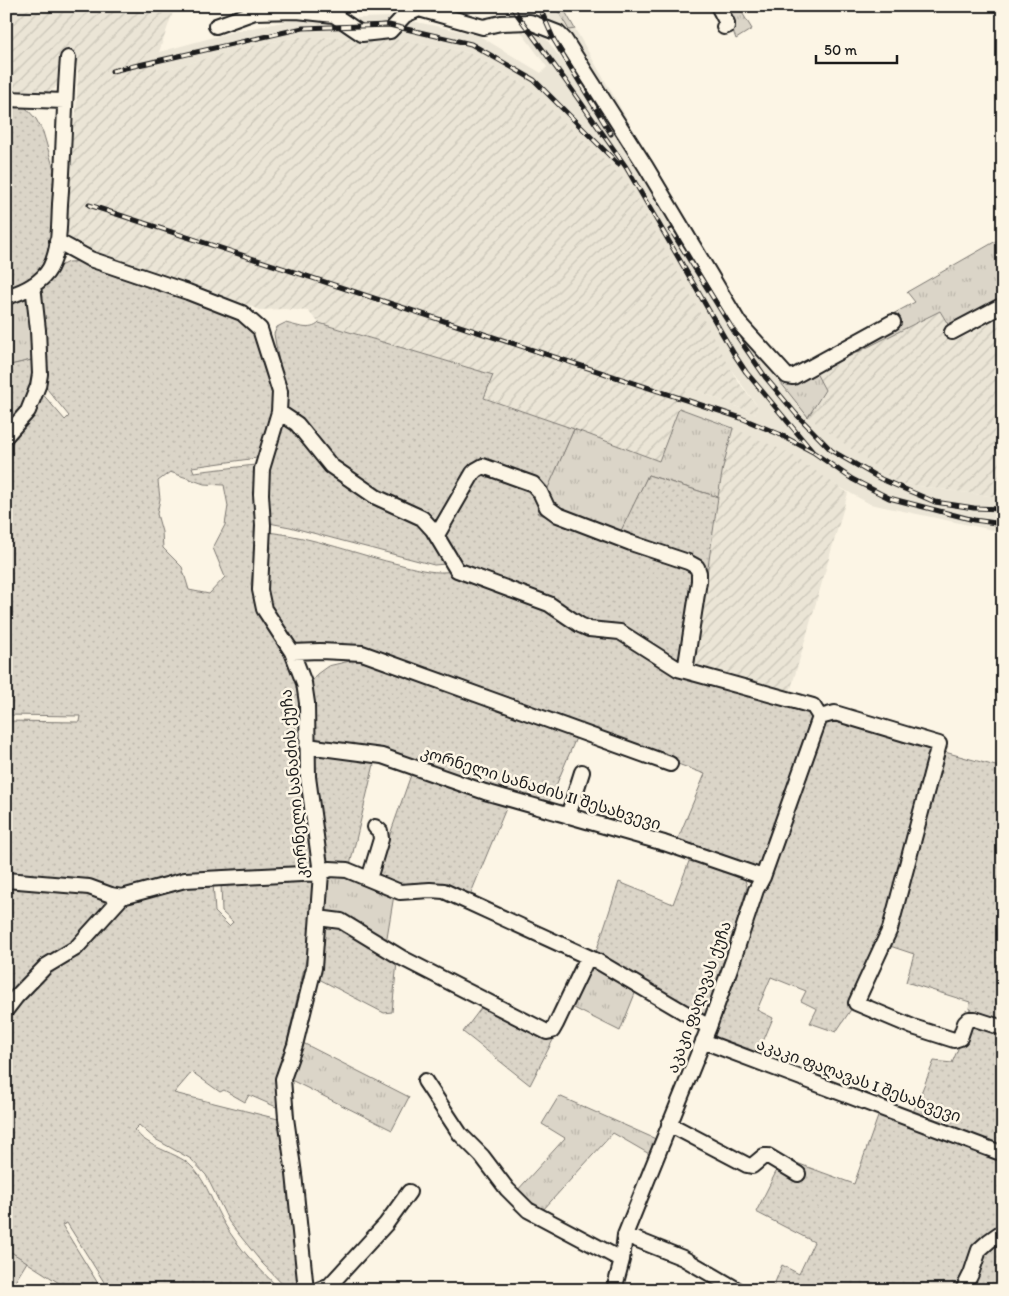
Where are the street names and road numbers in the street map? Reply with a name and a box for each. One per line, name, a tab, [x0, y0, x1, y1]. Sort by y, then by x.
street label: კორნელი სანაძის ქუჩა	[276, 688, 313, 880]
street label: კორნელი სანაძის II შესახვევი	[418, 742, 663, 835]
street label: აკაკი ფაღავას ქუჩა	[663, 918, 735, 1076]
street label: აკაკი ფაღავას I შესახვევი	[754, 1034, 964, 1126]

